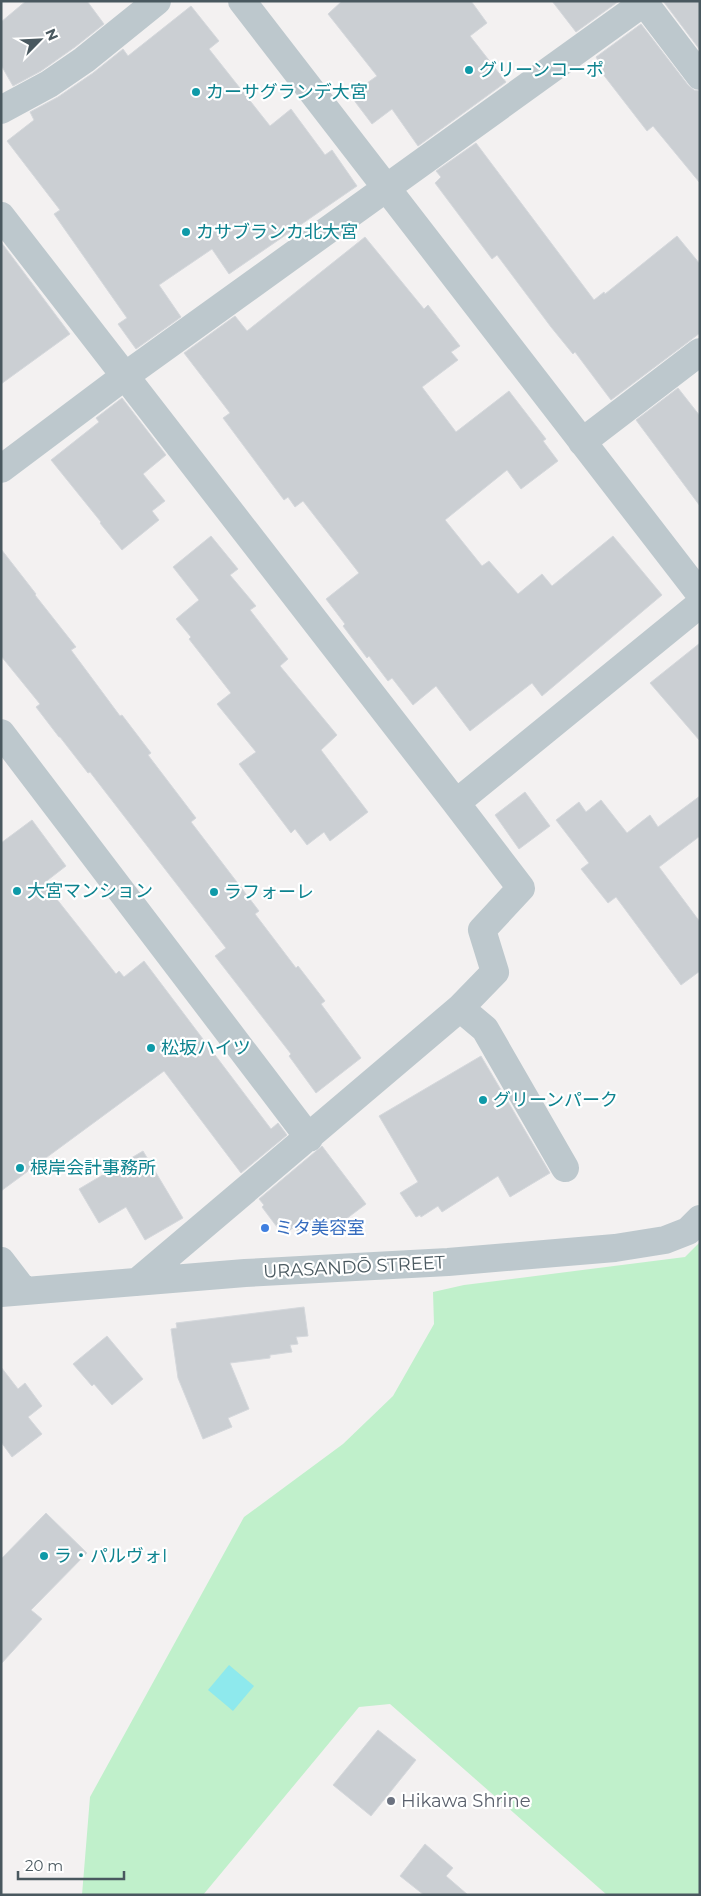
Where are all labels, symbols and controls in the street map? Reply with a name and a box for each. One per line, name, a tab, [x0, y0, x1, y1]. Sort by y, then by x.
north arrow	[15, 15, 65, 65]
text: N	[41, 26, 62, 44]
place label: グリーンコーポ	[479, 59, 604, 81]
marker: グリーンコーポ	[463, 64, 475, 76]
place label: カーサグランデ大宮	[206, 81, 368, 103]
marker: カーサグランデ大宮	[190, 86, 202, 98]
place label: カサブランカ北大宮	[196, 221, 358, 243]
marker: カサブランカ北大宮	[180, 226, 192, 238]
place label: 大宮マンション	[27, 880, 153, 902]
place label: ラフォーレ	[224, 881, 314, 903]
marker: 大宮マンション	[11, 885, 23, 897]
marker: ラフォーレ	[208, 886, 220, 898]
place label: 松坂ハイツ	[161, 1037, 251, 1059]
marker: 松坂ハイツ	[145, 1042, 157, 1054]
place label: グリーンパーク	[493, 1089, 618, 1111]
marker: グリーンパーク	[477, 1094, 489, 1106]
place label: 根岸会計事務所	[30, 1157, 156, 1179]
marker: 根岸会計事務所	[14, 1162, 26, 1174]
place label: ミタ美容室	[275, 1217, 365, 1239]
marker: ミタ美容室	[259, 1222, 271, 1234]
street label: URASANDŌ STREET	[262, 1251, 446, 1283]
place label: ラ・パルヴォI	[54, 1545, 167, 1567]
marker: ラ・パルヴォI	[38, 1550, 50, 1562]
place label: Hikawa Shrine	[401, 1790, 531, 1812]
marker: Hikawa Shrine	[385, 1795, 397, 1807]
scale bar	[18, 1848, 124, 1880]
text: 20 m	[25, 1856, 63, 1875]

